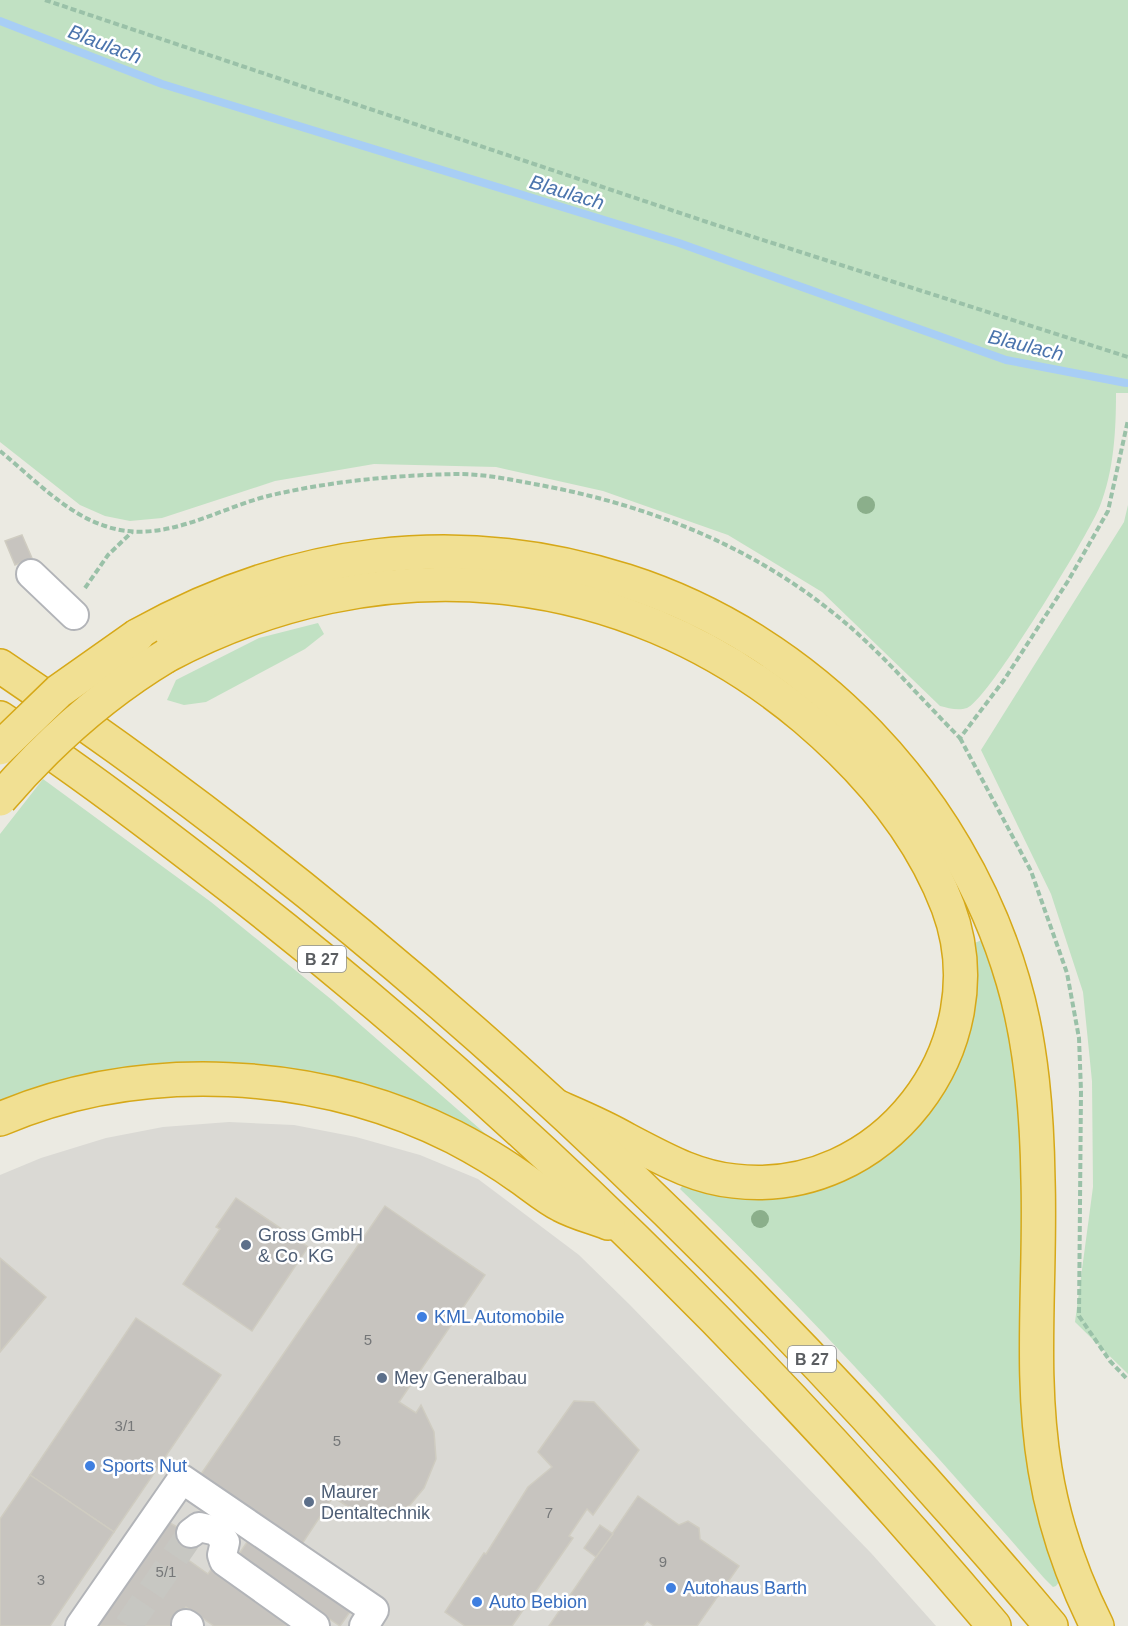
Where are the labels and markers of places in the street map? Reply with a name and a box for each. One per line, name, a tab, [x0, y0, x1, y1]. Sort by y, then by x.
place label: Gross GmbH & Co. KG	[258, 1225, 363, 1266]
marker: Gross GmbH & Co. KG	[239, 1238, 253, 1252]
place label: KML Automobile	[434, 1307, 564, 1327]
marker: KML Automobile	[415, 1310, 429, 1324]
place label: Mey Generalbau	[394, 1368, 527, 1388]
marker: Mey Generalbau	[375, 1371, 389, 1385]
place label: Sports Nut	[102, 1456, 187, 1476]
marker: Sports Nut	[83, 1459, 97, 1473]
place label: Maurer Dentaltechnik	[321, 1482, 431, 1523]
marker: Maurer Dentaltechnik	[302, 1495, 316, 1509]
place label: Autohaus Barth	[683, 1578, 807, 1598]
marker: Autohaus Barth	[664, 1581, 678, 1595]
place label: Auto Bebion	[489, 1592, 587, 1612]
marker: Auto Bebion	[470, 1595, 484, 1609]

